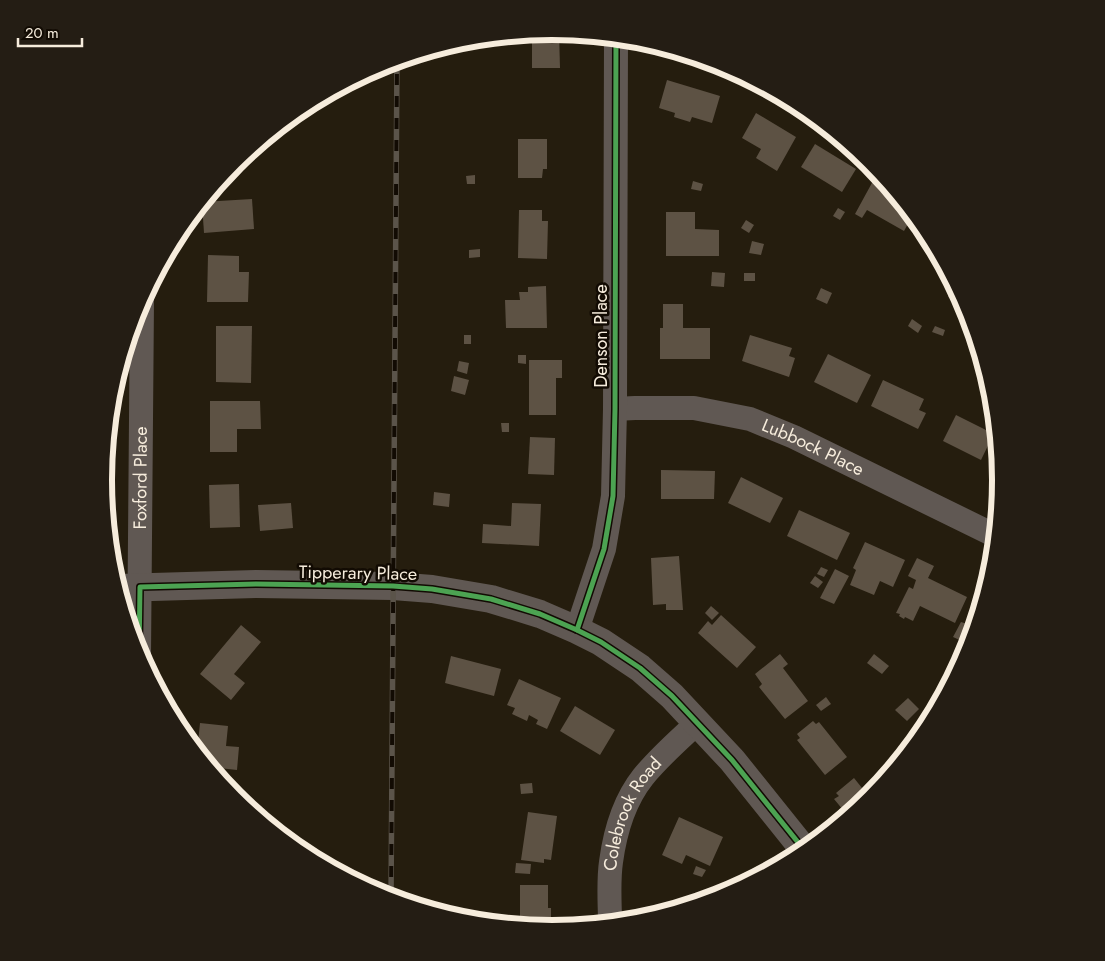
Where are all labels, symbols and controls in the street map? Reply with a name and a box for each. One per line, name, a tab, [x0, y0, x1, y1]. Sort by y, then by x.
scale bar	[18, 15, 81, 47]
text: 20 m	[25, 22, 59, 44]
street label: Denson Place	[588, 284, 614, 388]
street label: Lubbock Place	[758, 412, 868, 482]
street label: Foxford Place	[127, 426, 154, 530]
street label: Tipperary Place	[299, 559, 417, 587]
street label: Colebrook Road	[597, 751, 668, 872]

